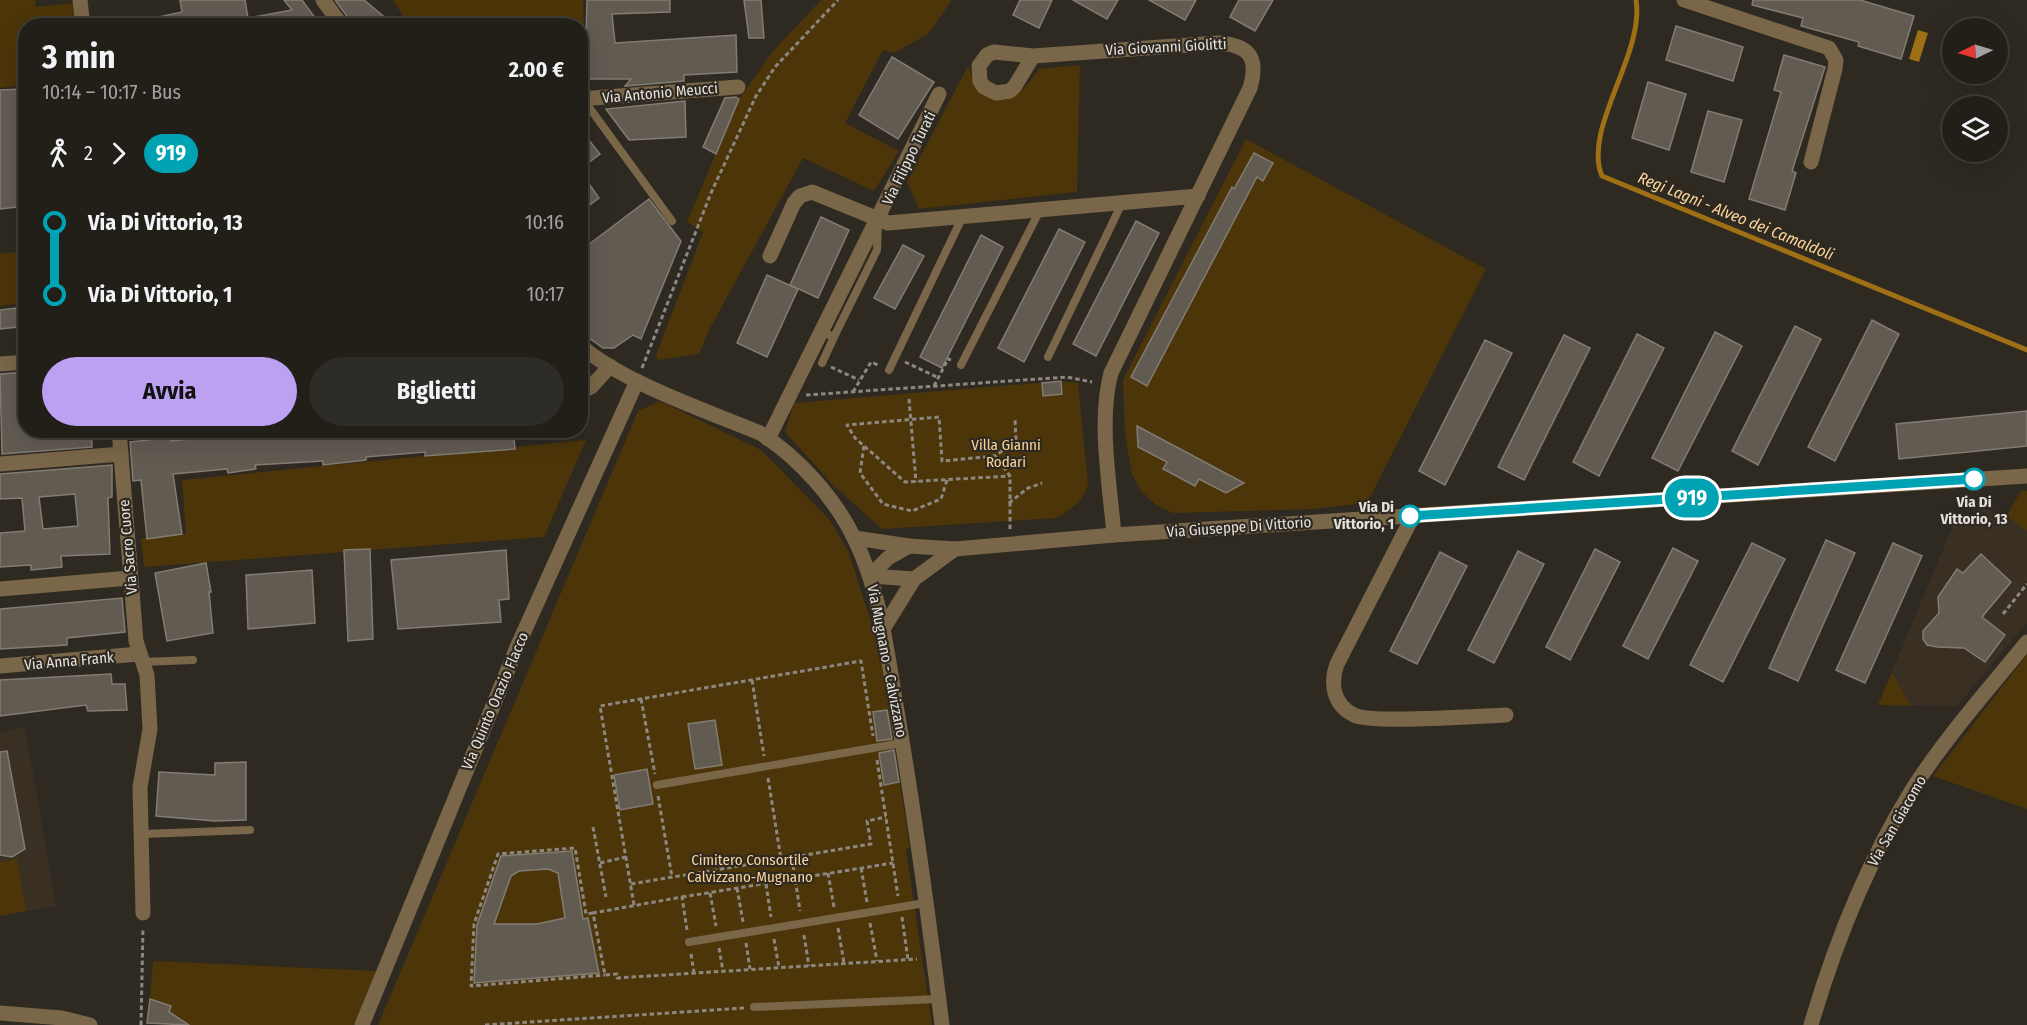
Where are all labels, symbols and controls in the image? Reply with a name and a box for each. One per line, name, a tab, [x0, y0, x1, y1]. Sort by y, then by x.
north arrow	[1942, 18, 2008, 84]
map controls	[1942, 18, 2008, 162]
street label: Via Giovanni Giolitti	[1105, 35, 1227, 59]
text: 3 min	[42, 37, 116, 77]
text: 2.00 €	[509, 56, 564, 83]
street label: Via Antonio Meucci	[601, 79, 719, 107]
text: 10:14 – 10:17 · Bus	[42, 80, 181, 104]
button: layers	[1942, 96, 2008, 162]
street label: Via Filippo Turati	[878, 108, 940, 208]
icon: walk	[42, 137, 75, 170]
icon: forward	[102, 137, 135, 170]
text: 919	[156, 140, 186, 166]
text: 2	[84, 141, 93, 165]
water label: Regi Lagni - Alveo dei Camaldoli	[1635, 168, 1837, 264]
text: Via Di Vittorio, 13	[88, 209, 243, 236]
text: 10:16	[525, 210, 564, 234]
text: Via Di Vittorio, 1	[88, 281, 232, 308]
text: 10:17	[526, 282, 564, 306]
button: Avvia	[42, 357, 297, 426]
button: Biglietti	[309, 357, 564, 426]
park label: Villa Gianni Rodari	[971, 436, 1041, 471]
marker: Via Di Vittorio, 13	[1963, 468, 1985, 490]
line badge: 919	[1658, 478, 1726, 518]
text: 919	[1677, 485, 1707, 511]
place label: Via Di Vittorio, 13	[1939, 493, 2008, 528]
place label: Via Di Vittorio, 1	[1333, 498, 1394, 533]
street label: Via Sacro Cuore	[115, 499, 141, 595]
marker: Via Di Vittorio, 1	[1399, 505, 1421, 527]
street label: Via Giuseppe Di Vittorio	[1166, 513, 1312, 541]
street label: Via Mugnano - Calvizzano	[863, 583, 911, 739]
street label: Via Quinto Orazio Flacco	[458, 629, 532, 773]
street label: Via Anna Frank	[23, 648, 115, 674]
street label: Via San Giacomo	[1864, 772, 1930, 870]
park label: Cimitero Consortile Calvizzano-Mugnano	[687, 851, 813, 886]

